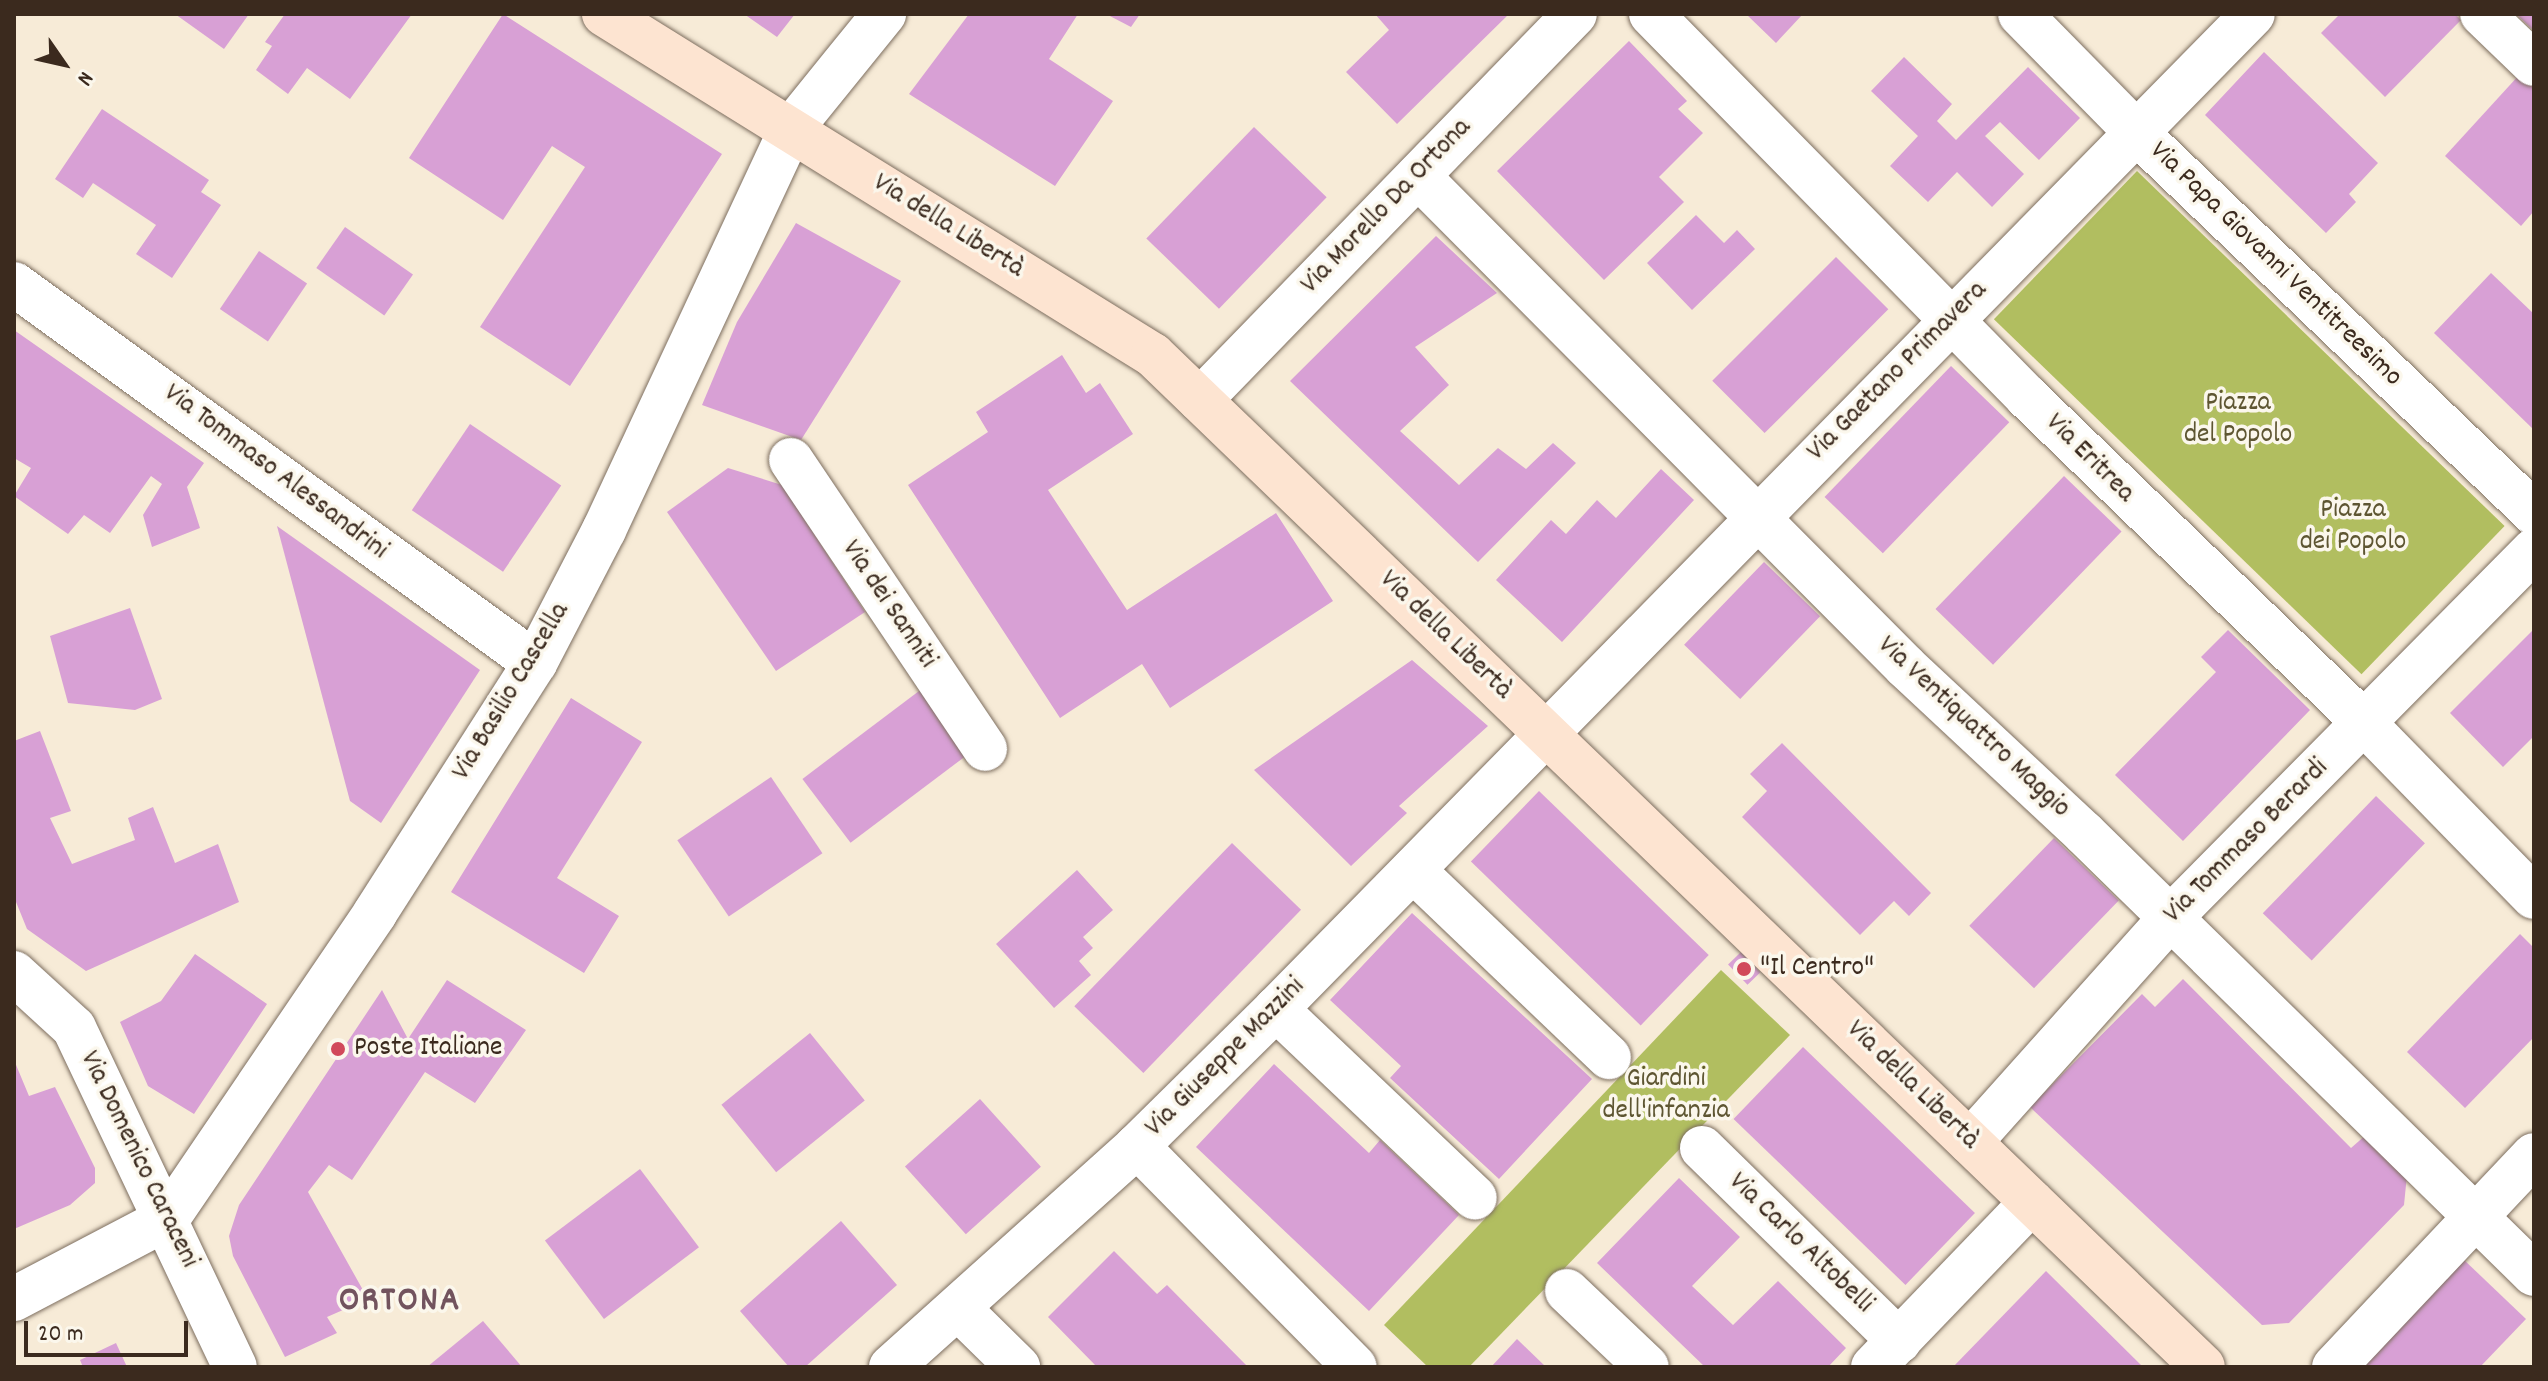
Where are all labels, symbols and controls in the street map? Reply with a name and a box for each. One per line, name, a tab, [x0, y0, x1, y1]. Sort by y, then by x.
north arrow	[24, 24, 104, 104]
text: N	[68, 65, 100, 91]
street label: Via Morello Da Ortona	[1295, 112, 1479, 302]
street label: Via Papa Giovanni Ventitreesimo	[2142, 135, 2408, 395]
street label: Via della Libertà	[866, 167, 1030, 287]
street label: Via Gaetano Primavera	[1801, 275, 1995, 469]
street label: Via Tommaso Alessandrini	[156, 378, 394, 568]
park label: Piazza del Popolo	[2184, 387, 2292, 453]
street label: Via Eritrea	[2037, 407, 2141, 511]
park label: Piazza dei Popolo	[2300, 494, 2406, 560]
street label: Via dei Sanniti	[833, 535, 943, 675]
street label: Via della Libertà	[1371, 564, 1519, 708]
street label: Via Basilio Cascella	[446, 597, 578, 787]
street label: Via Ventiquattro Maggio	[1870, 630, 2076, 826]
street label: Via Tommaso Berardi	[2158, 753, 2336, 931]
place label: "Il Centro"	[1760, 952, 1874, 986]
marker: "Il Centro"	[1735, 960, 1753, 978]
street label: Via Giuseppe Mazzini	[1139, 971, 1313, 1145]
street label: Via della Libertà	[1838, 1014, 1986, 1158]
place label: Poste Italiane	[354, 1032, 502, 1066]
marker: Poste Italiane	[329, 1040, 347, 1058]
street label: Via Domenico Caraceni	[71, 1046, 205, 1274]
park label: Giardini dell'infanzia	[1602, 1063, 1730, 1129]
street label: Via Carlo Altobelli	[1720, 1166, 1880, 1322]
district label: ORTONA	[339, 1281, 461, 1325]
scale bar	[28, 1305, 192, 1355]
text: 20 m	[38, 1318, 84, 1352]

